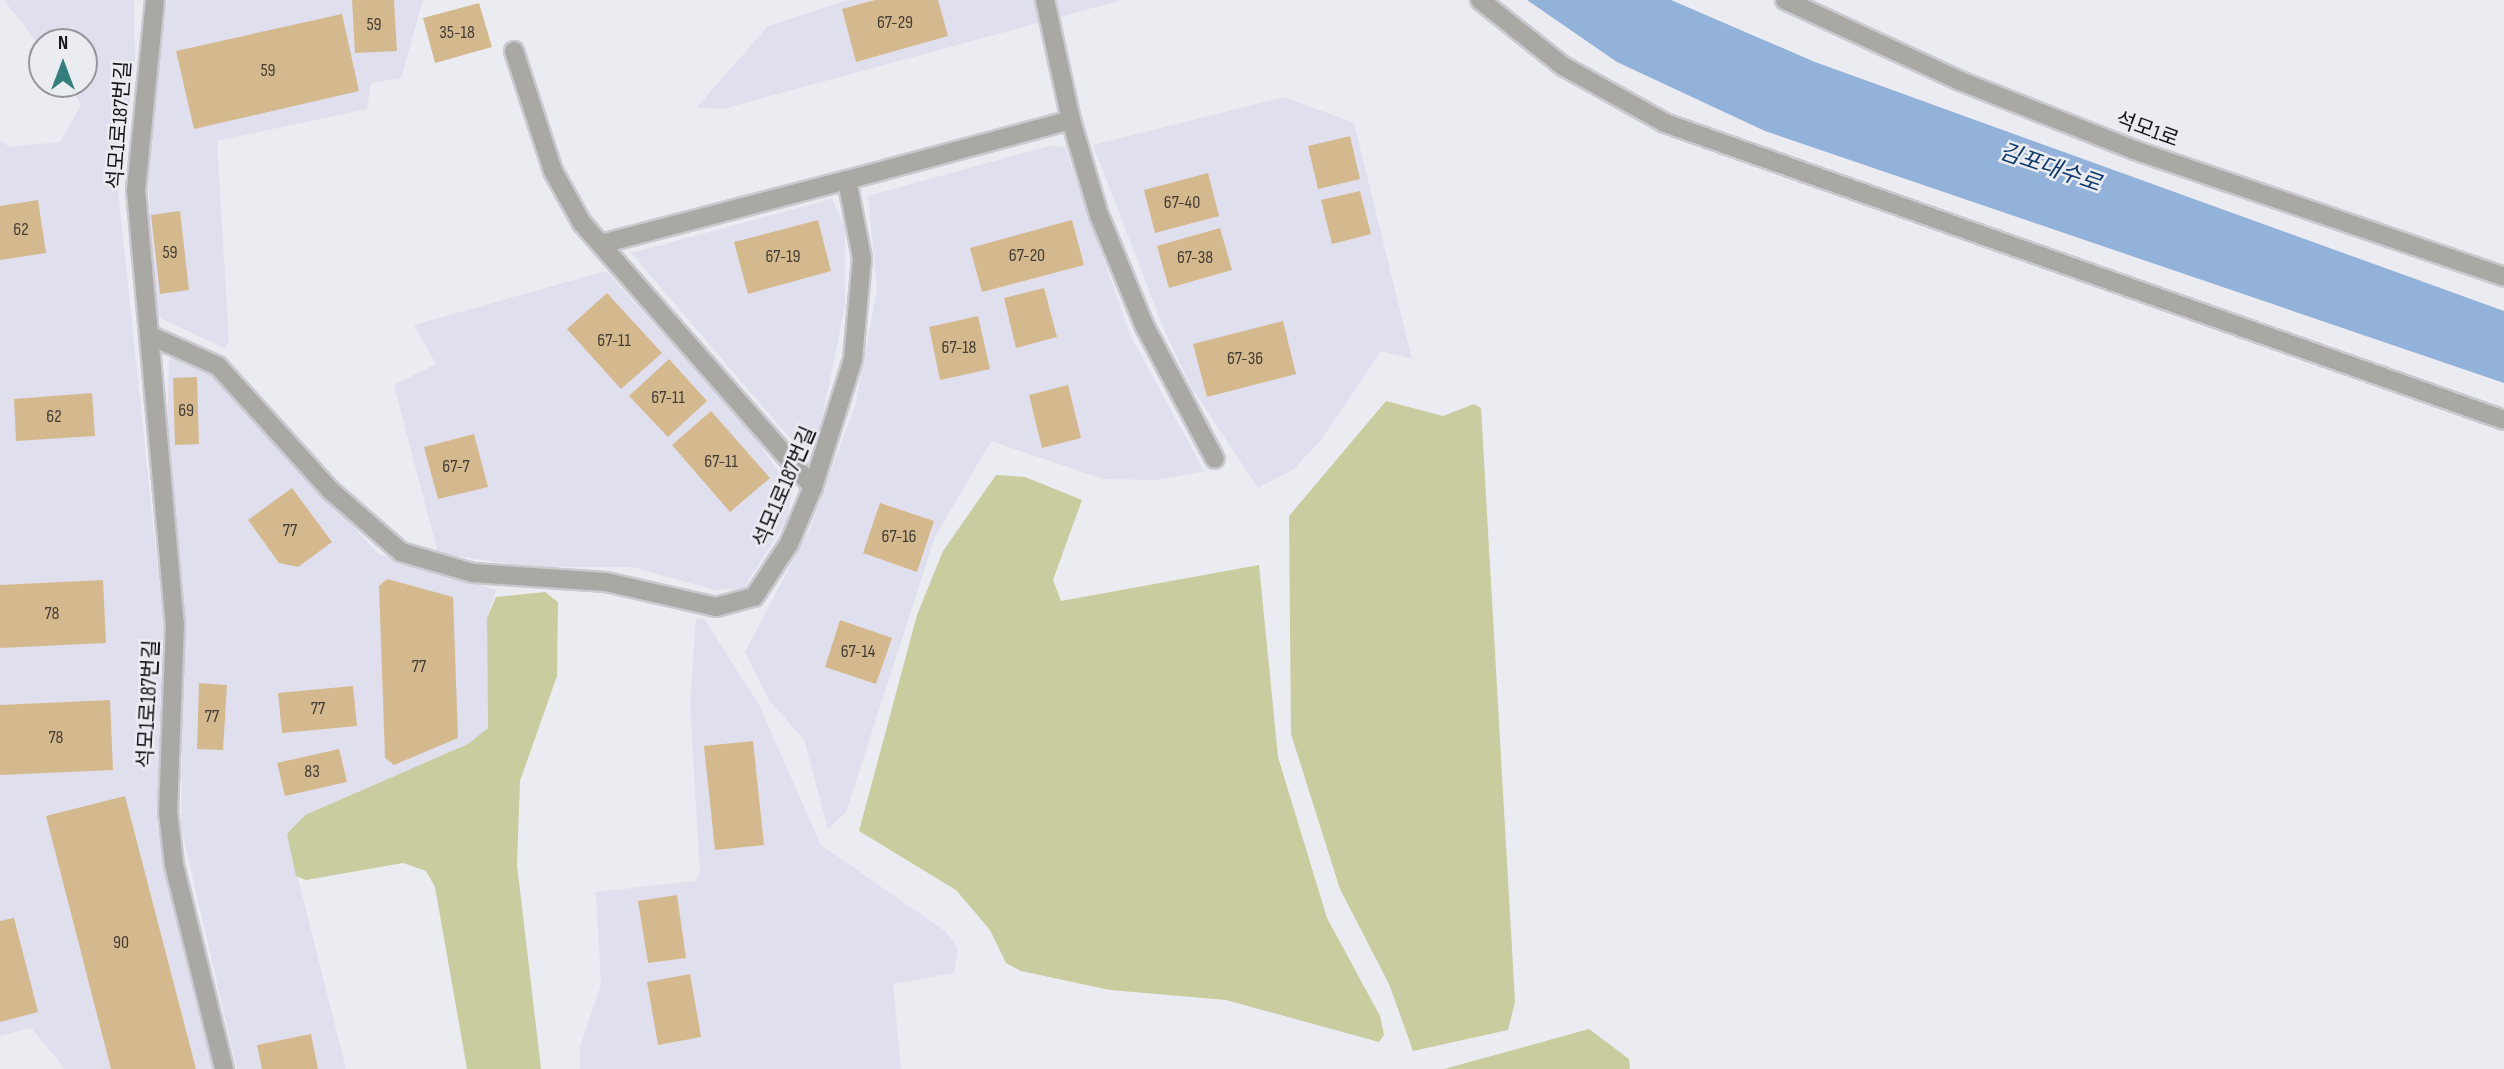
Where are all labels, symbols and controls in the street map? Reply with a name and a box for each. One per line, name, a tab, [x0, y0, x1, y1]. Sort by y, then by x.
house number: 67-29	[877, 12, 913, 34]
house number: 59	[366, 14, 382, 36]
house number: 35-18	[439, 22, 475, 44]
north arrow	[28, 28, 98, 98]
text: N	[58, 32, 68, 55]
street label: 석모1로187번길	[103, 60, 137, 190]
house number: 59	[260, 60, 276, 82]
street label: 석모1로	[2112, 107, 2182, 153]
water label: 김포대수로	[1995, 138, 2105, 198]
house number: 67-40	[1164, 192, 1200, 214]
house number: 62	[13, 219, 29, 241]
house number: 59	[162, 242, 178, 264]
house number: 67-20	[1009, 245, 1045, 267]
house number: 67-19	[765, 246, 801, 268]
house number: 67-38	[1177, 247, 1213, 269]
house number: 67-11	[597, 330, 631, 352]
house number: 67-18	[942, 337, 976, 359]
house number: 67-36	[1227, 348, 1263, 370]
house number: 67-11	[651, 387, 685, 409]
house number: 69	[178, 400, 194, 422]
house number: 62	[46, 406, 62, 428]
street label: 석모1로187번길	[748, 423, 822, 551]
house number: 67-11	[704, 451, 738, 473]
house number: 67-7	[442, 456, 470, 478]
house number: 77	[283, 520, 297, 542]
house number: 67-16	[882, 526, 916, 548]
house number: 78	[44, 603, 60, 625]
street label: 석모1로187번길	[133, 639, 165, 769]
house number: 67-14	[841, 641, 875, 663]
house number: 77	[412, 656, 426, 678]
house number: 77	[311, 698, 325, 720]
house number: 77	[205, 706, 219, 728]
house number: 78	[48, 727, 64, 749]
house number: 83	[304, 761, 320, 783]
house number: 90	[113, 932, 129, 954]

